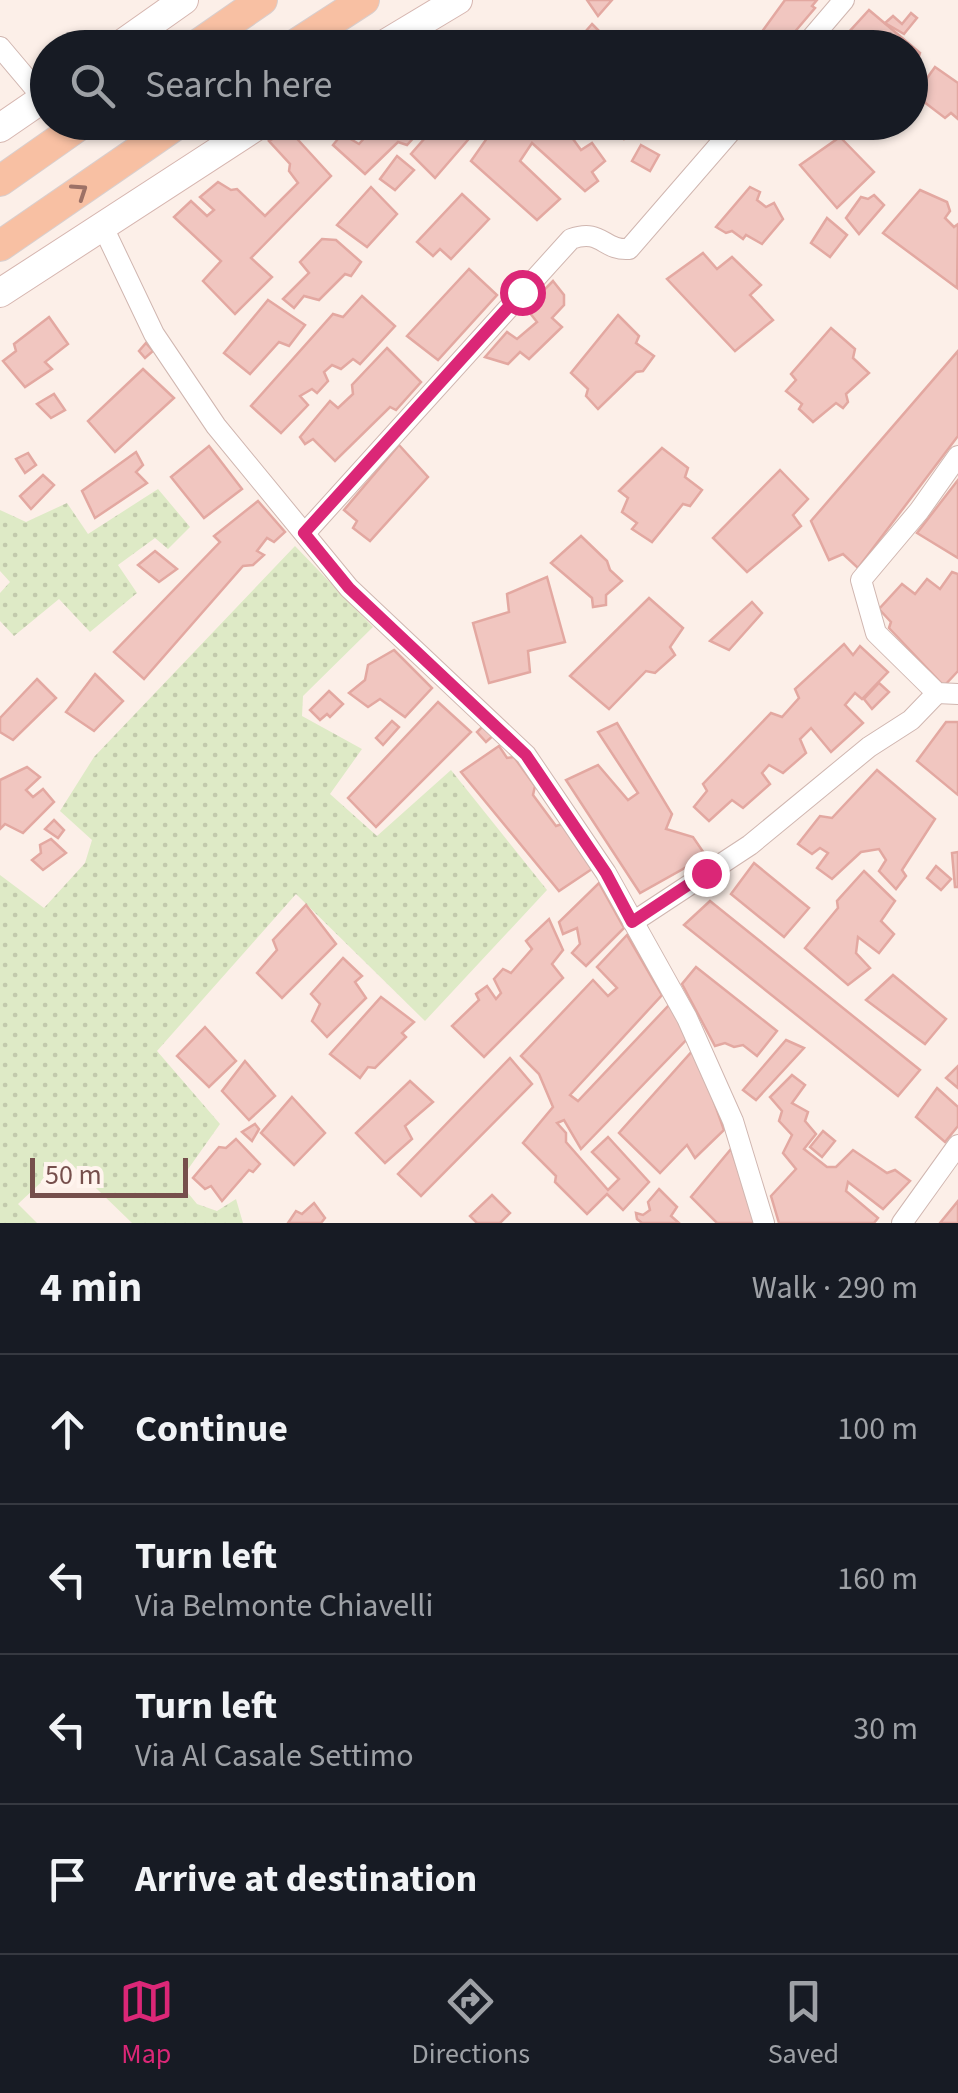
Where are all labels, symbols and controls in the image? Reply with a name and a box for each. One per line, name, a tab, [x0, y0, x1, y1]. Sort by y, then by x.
search box	[30, 30, 928, 140]
icon: search	[65, 58, 120, 113]
text: Search here	[145, 58, 332, 112]
one-way arrow	[69, 185, 88, 203]
route start	[500, 270, 546, 316]
route end	[684, 851, 730, 897]
scale bar	[30, 1153, 188, 1198]
text: 50 m	[45, 1155, 102, 1195]
text: 4 min	[40, 1258, 142, 1318]
text: Walk · 290 m	[752, 1265, 918, 1311]
icon: ahead	[40, 1402, 95, 1457]
text: Continue	[135, 1402, 288, 1456]
text: 100 m	[837, 1406, 918, 1452]
text: Turn left	[135, 1529, 277, 1583]
icon: left	[40, 1552, 95, 1607]
text: 160 m	[837, 1556, 918, 1602]
text: Via Belmonte Chiavelli	[135, 1583, 433, 1629]
text: Turn left	[135, 1679, 277, 1733]
icon: left	[40, 1702, 95, 1757]
text: 30 m	[853, 1706, 918, 1752]
text: Via Al Casale Settimo	[135, 1733, 414, 1779]
icon: arrive	[40, 1852, 95, 1907]
text: Arrive at destination	[135, 1852, 477, 1906]
tab: Map	[119, 1974, 174, 2074]
tab: Directions	[412, 1974, 530, 2074]
tab: Saved	[768, 1974, 839, 2074]

